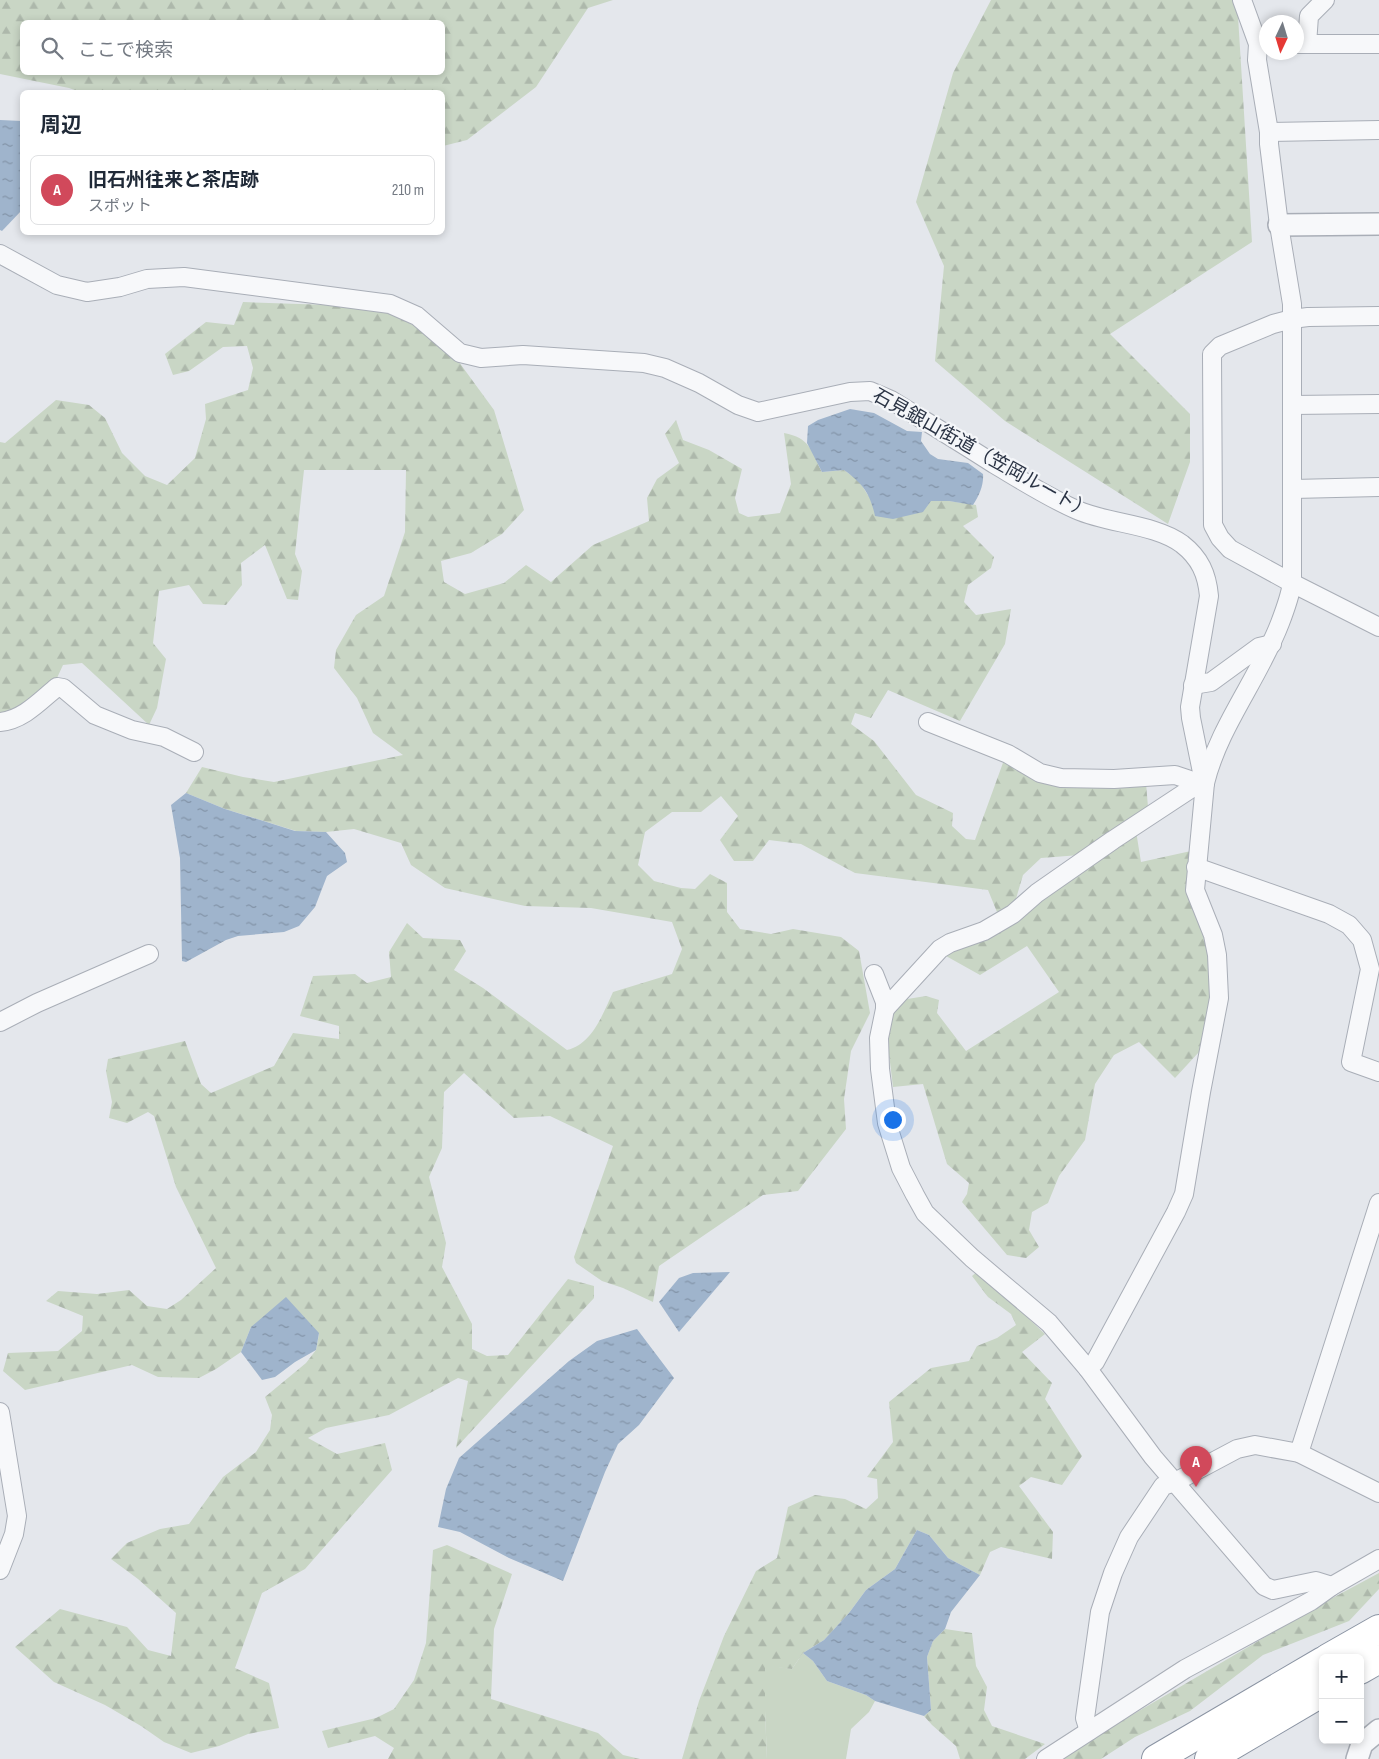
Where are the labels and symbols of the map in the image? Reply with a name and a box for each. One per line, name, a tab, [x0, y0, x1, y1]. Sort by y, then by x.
north arrow	[1259, 15, 1304, 60]
street label: 石見銀山街道（笠岡ルート）	[868, 384, 1096, 524]
your location	[880, 1107, 906, 1133]
pin: A	[1180, 1446, 1212, 1487]

